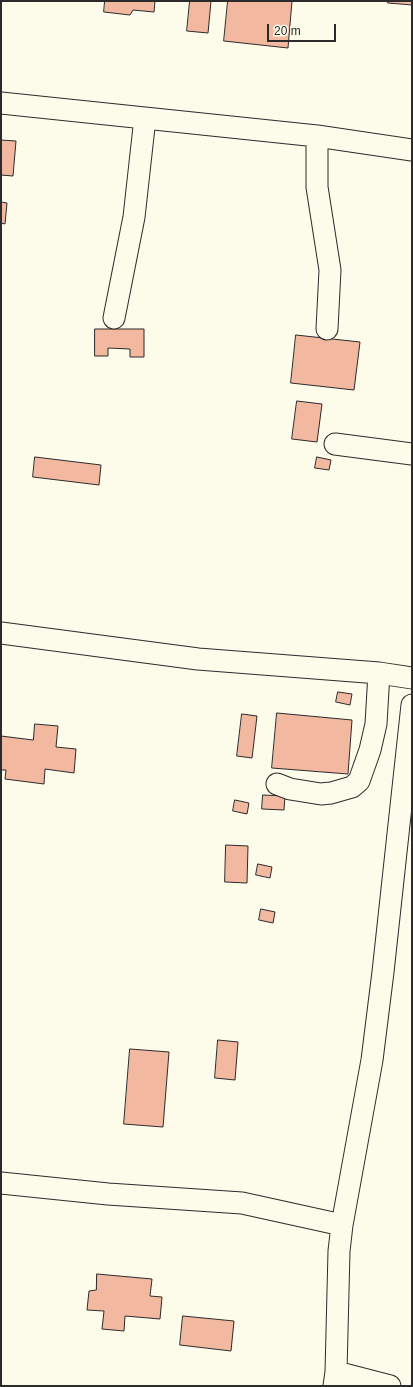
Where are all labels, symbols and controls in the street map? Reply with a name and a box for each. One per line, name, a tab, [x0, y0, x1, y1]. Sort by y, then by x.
scale bar	[269, 16, 338, 42]
text: 20 m	[274, 24, 301, 38]

